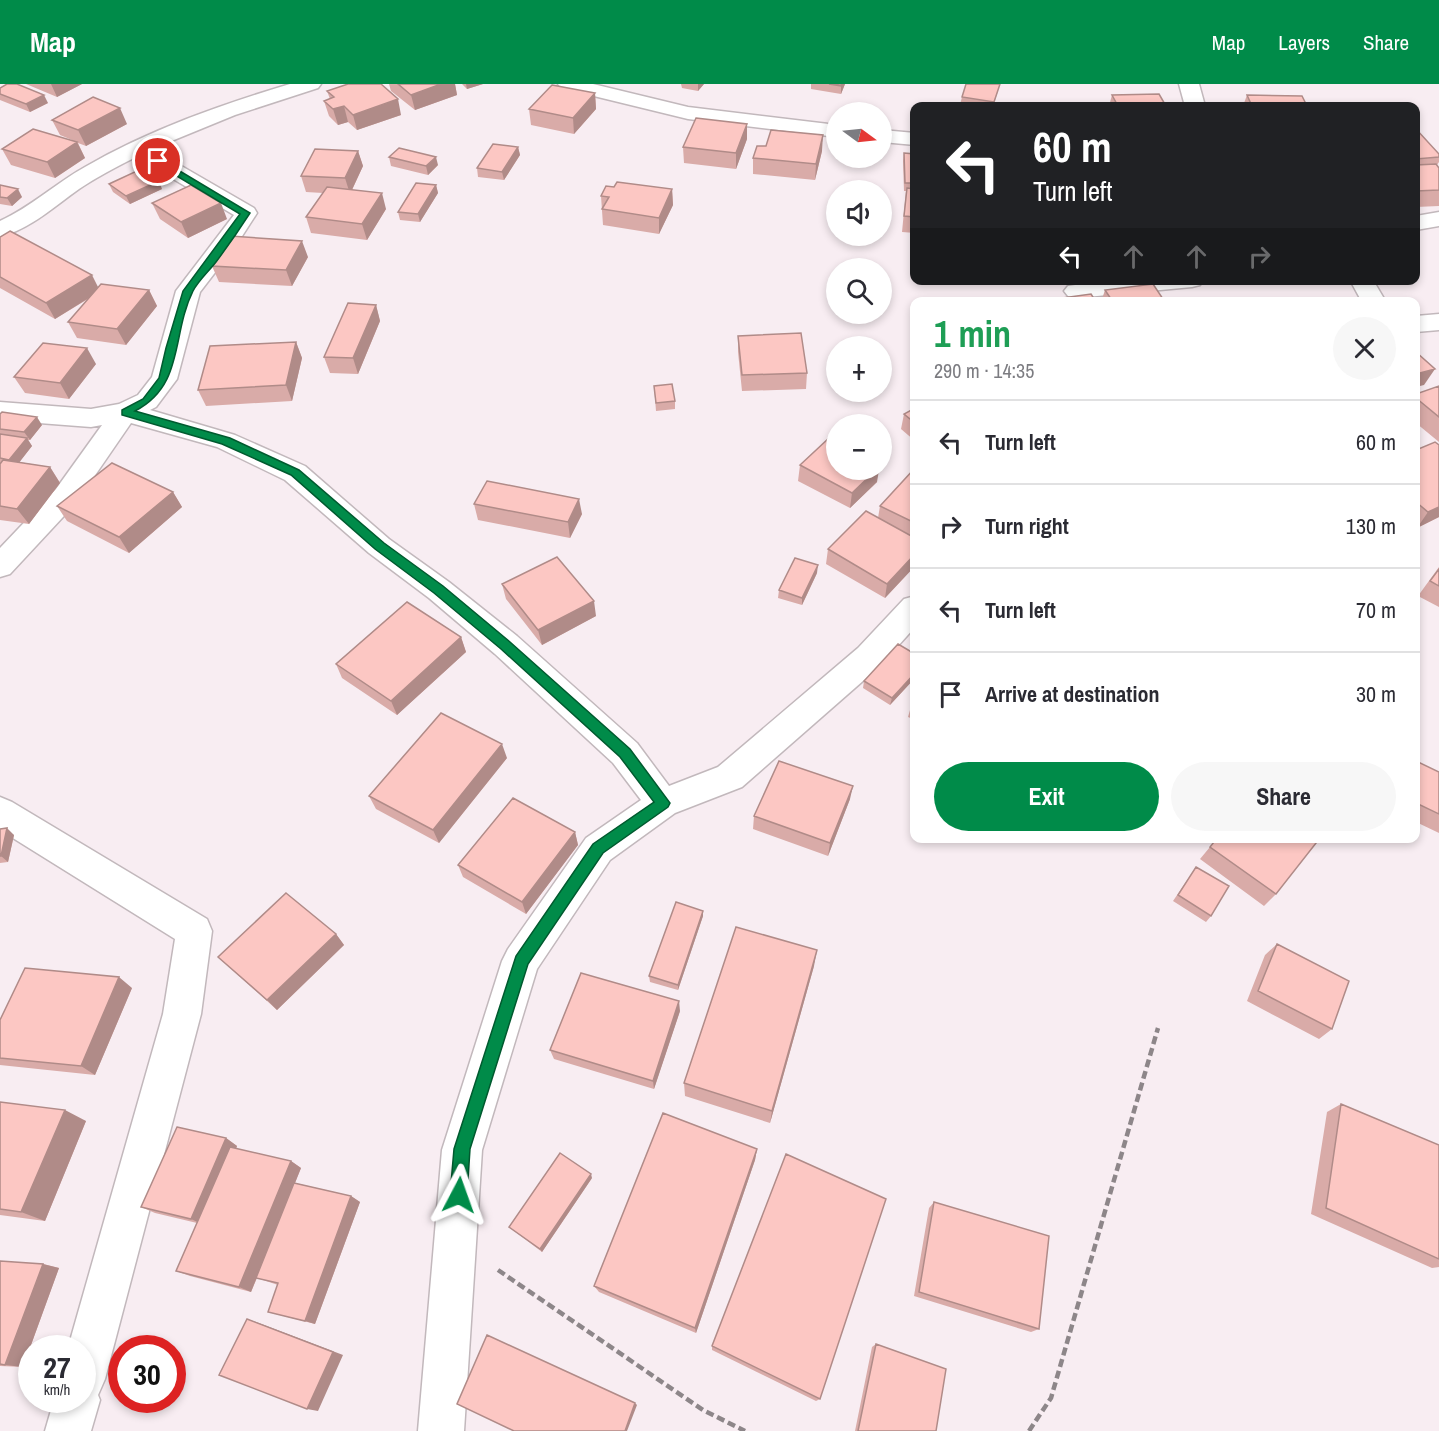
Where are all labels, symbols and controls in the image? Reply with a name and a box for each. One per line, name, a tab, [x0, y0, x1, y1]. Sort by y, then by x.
text: Map	[30, 23, 76, 61]
text: Map	[1212, 28, 1245, 57]
text: Layers	[1278, 28, 1330, 57]
text: Share	[1363, 28, 1409, 57]
north arrow	[826, 102, 892, 168]
map controls	[826, 102, 892, 480]
text: 60 m	[1033, 119, 1112, 175]
icon: left	[934, 126, 1012, 204]
pin	[132, 135, 183, 186]
icon: arrive	[141, 144, 174, 177]
text: Turn left	[1033, 173, 1112, 209]
button: sound	[826, 180, 892, 246]
icon: left	[1054, 240, 1087, 273]
icon: ahead	[1117, 240, 1150, 273]
icon: ahead	[1180, 240, 1213, 273]
icon: right	[1243, 240, 1276, 273]
button: search	[826, 258, 892, 324]
text: 1 min	[934, 310, 1011, 358]
button: close	[1333, 317, 1396, 380]
button: +	[826, 336, 892, 402]
text: 290 m · 14:35	[934, 357, 1034, 384]
button: −	[826, 414, 892, 480]
icon: left	[934, 426, 967, 459]
text: Turn left	[985, 427, 1056, 457]
text: 60 m	[1356, 427, 1396, 457]
icon: right	[934, 510, 967, 543]
text: Turn right	[985, 511, 1069, 541]
text: 130 m	[1346, 511, 1396, 541]
icon: left	[934, 594, 967, 627]
text: Turn left	[985, 595, 1056, 625]
text: 70 m	[1356, 595, 1396, 625]
icon: arrive	[934, 678, 967, 711]
text: Arrive at destination	[985, 679, 1159, 709]
text: 30 m	[1356, 679, 1396, 709]
button: Exit	[934, 762, 1159, 831]
button: Share	[1171, 762, 1396, 831]
position arrow	[427, 1163, 491, 1227]
speed limit sign: 30	[108, 1335, 186, 1413]
text: 27	[43, 1347, 71, 1387]
text: km/h	[44, 1379, 70, 1400]

